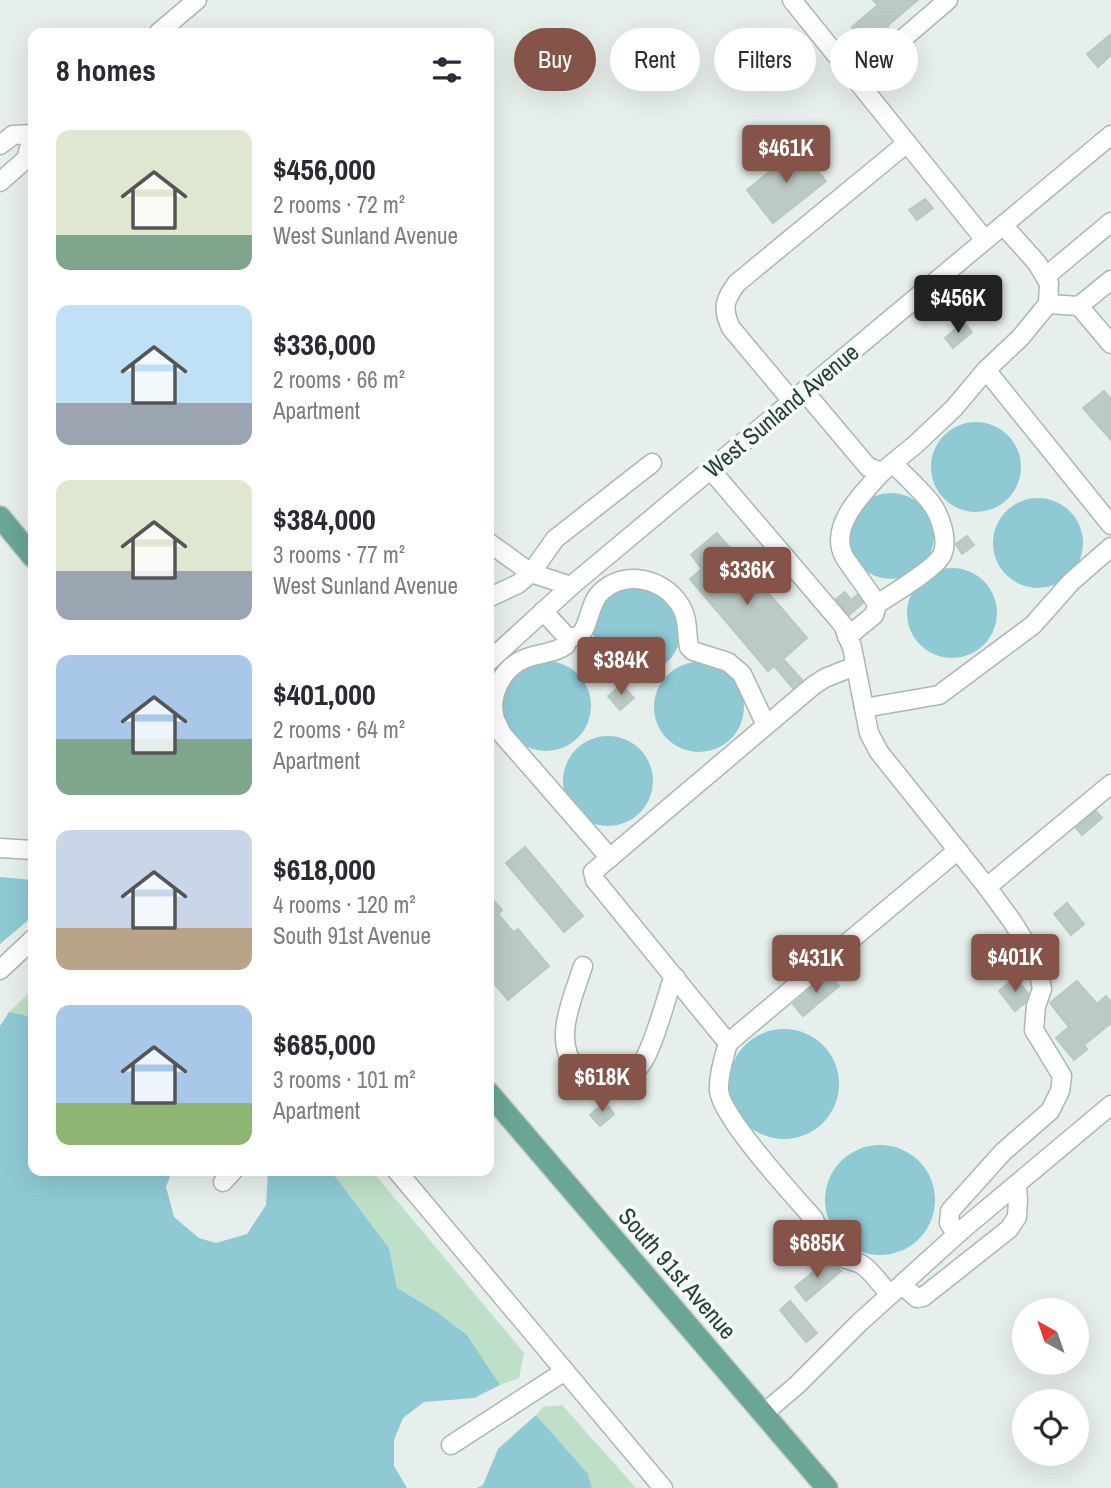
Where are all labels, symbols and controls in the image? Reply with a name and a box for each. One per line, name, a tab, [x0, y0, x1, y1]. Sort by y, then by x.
chip: Buy	[514, 28, 596, 91]
chip: Rent	[610, 28, 700, 91]
chip: Filters	[714, 28, 816, 91]
chip: New	[830, 28, 918, 91]
text: 8 homes	[56, 50, 156, 90]
icon: filters	[428, 51, 466, 89]
pin: $461K	[737, 125, 835, 185]
text: $461K	[758, 132, 814, 163]
text: $456,000	[273, 149, 376, 189]
icon: home	[112, 158, 196, 242]
text: 2 rooms · 72 m²	[273, 189, 405, 220]
text: West Sunland Avenue	[273, 220, 458, 251]
pin: $456K	[909, 276, 1007, 335]
text: $456K	[930, 282, 986, 313]
text: $336,000	[273, 324, 376, 364]
icon: home	[112, 333, 196, 417]
street label: West Sunland Avenue	[697, 336, 865, 484]
text: 2 rooms · 66 m²	[273, 364, 405, 395]
text: Apartment	[273, 395, 360, 426]
text: $384,000	[273, 499, 376, 539]
icon: home	[112, 508, 196, 592]
text: 3 rooms · 77 m²	[273, 539, 405, 570]
pin: $336K	[698, 548, 796, 607]
text: $336K	[719, 554, 775, 585]
text: West Sunland Avenue	[273, 570, 458, 601]
pin: $384K	[572, 638, 670, 697]
text: $384K	[593, 644, 649, 675]
text: $401,000	[273, 674, 376, 714]
icon: home	[112, 683, 196, 767]
text: 2 rooms · 64 m²	[273, 714, 405, 745]
text: Apartment	[273, 745, 360, 776]
text: $618,000	[273, 849, 376, 889]
icon: home	[112, 858, 196, 942]
text: 4 rooms · 120 m²	[273, 889, 416, 920]
text: South 91st Avenue	[273, 920, 431, 951]
pin: $401K	[966, 934, 1064, 994]
pin: $431K	[767, 936, 865, 995]
text: $401K	[987, 941, 1043, 972]
text: $431K	[788, 942, 844, 973]
text: $685,000	[273, 1024, 376, 1064]
icon: home	[112, 1033, 196, 1117]
pin: $618K	[553, 1054, 651, 1114]
text: $618K	[574, 1061, 630, 1092]
text: 3 rooms · 101 m²	[273, 1064, 416, 1095]
text: Apartment	[273, 1095, 360, 1126]
street label: South 91st Avenue	[612, 1200, 744, 1346]
pin: $685K	[768, 1220, 866, 1280]
text: $685K	[789, 1227, 845, 1258]
north arrow	[1012, 1298, 1088, 1376]
map controls	[1012, 1298, 1089, 1466]
button: locate	[1012, 1389, 1089, 1466]

